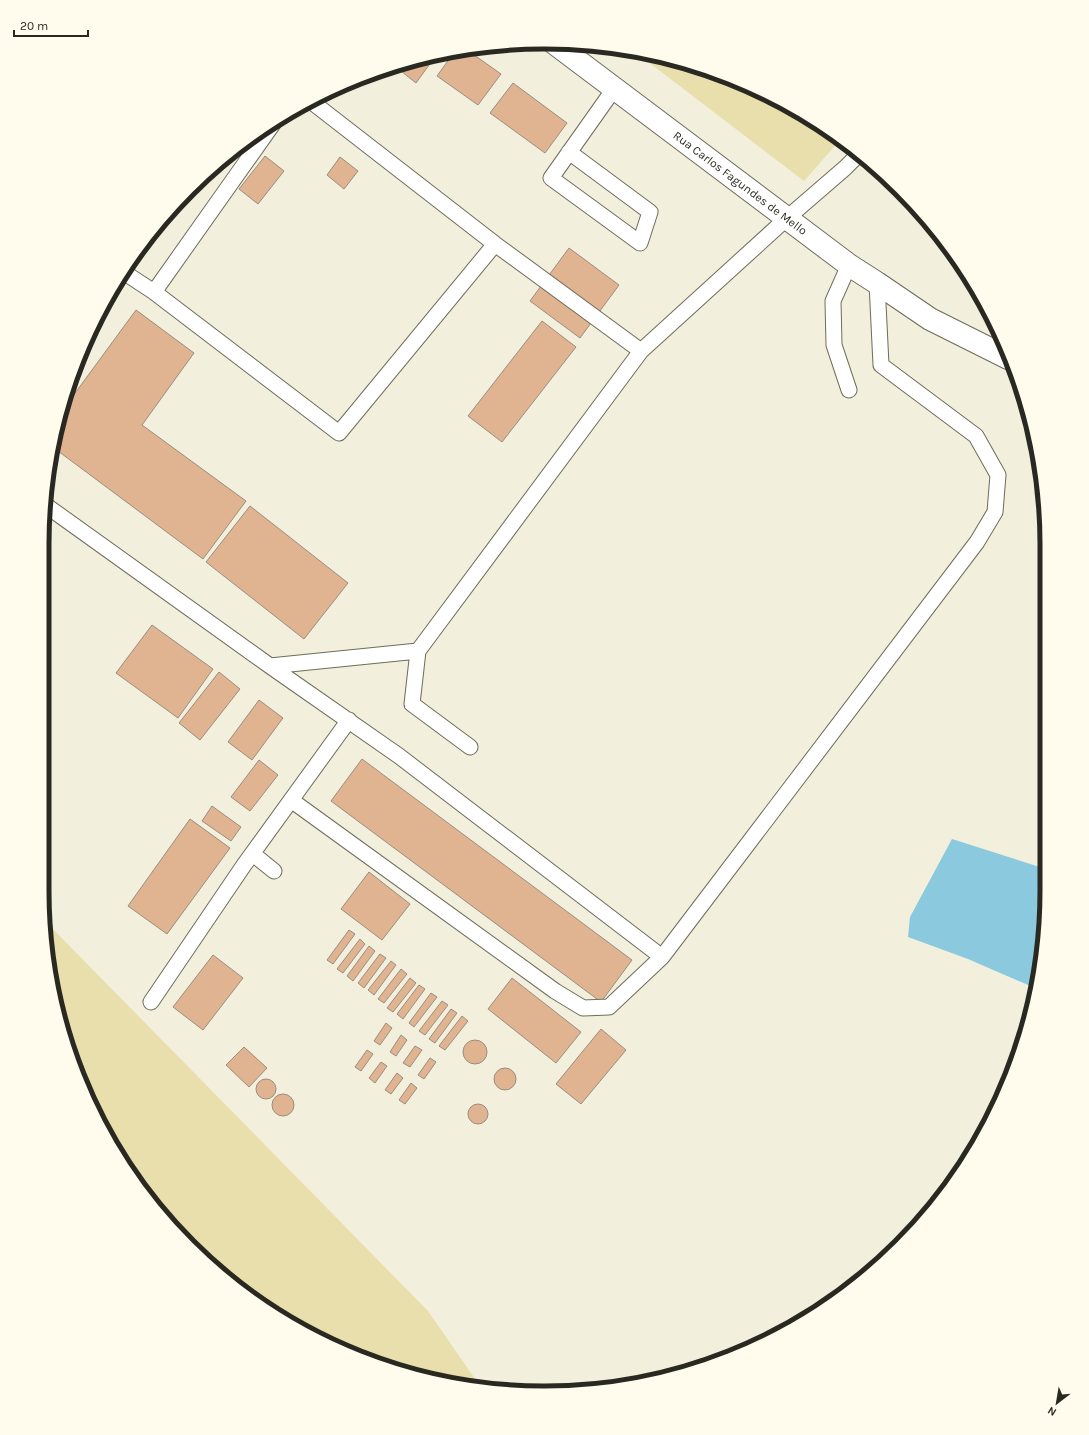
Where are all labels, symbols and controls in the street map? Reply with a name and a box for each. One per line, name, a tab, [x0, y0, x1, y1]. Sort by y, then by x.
scale bar	[14, 12, 88, 38]
text: 20 m	[20, 19, 48, 33]
street label: Rua Carlos Fagundes de Mello	[671, 128, 810, 238]
north arrow	[1037, 1383, 1077, 1423]
text: N	[1045, 1404, 1059, 1419]

